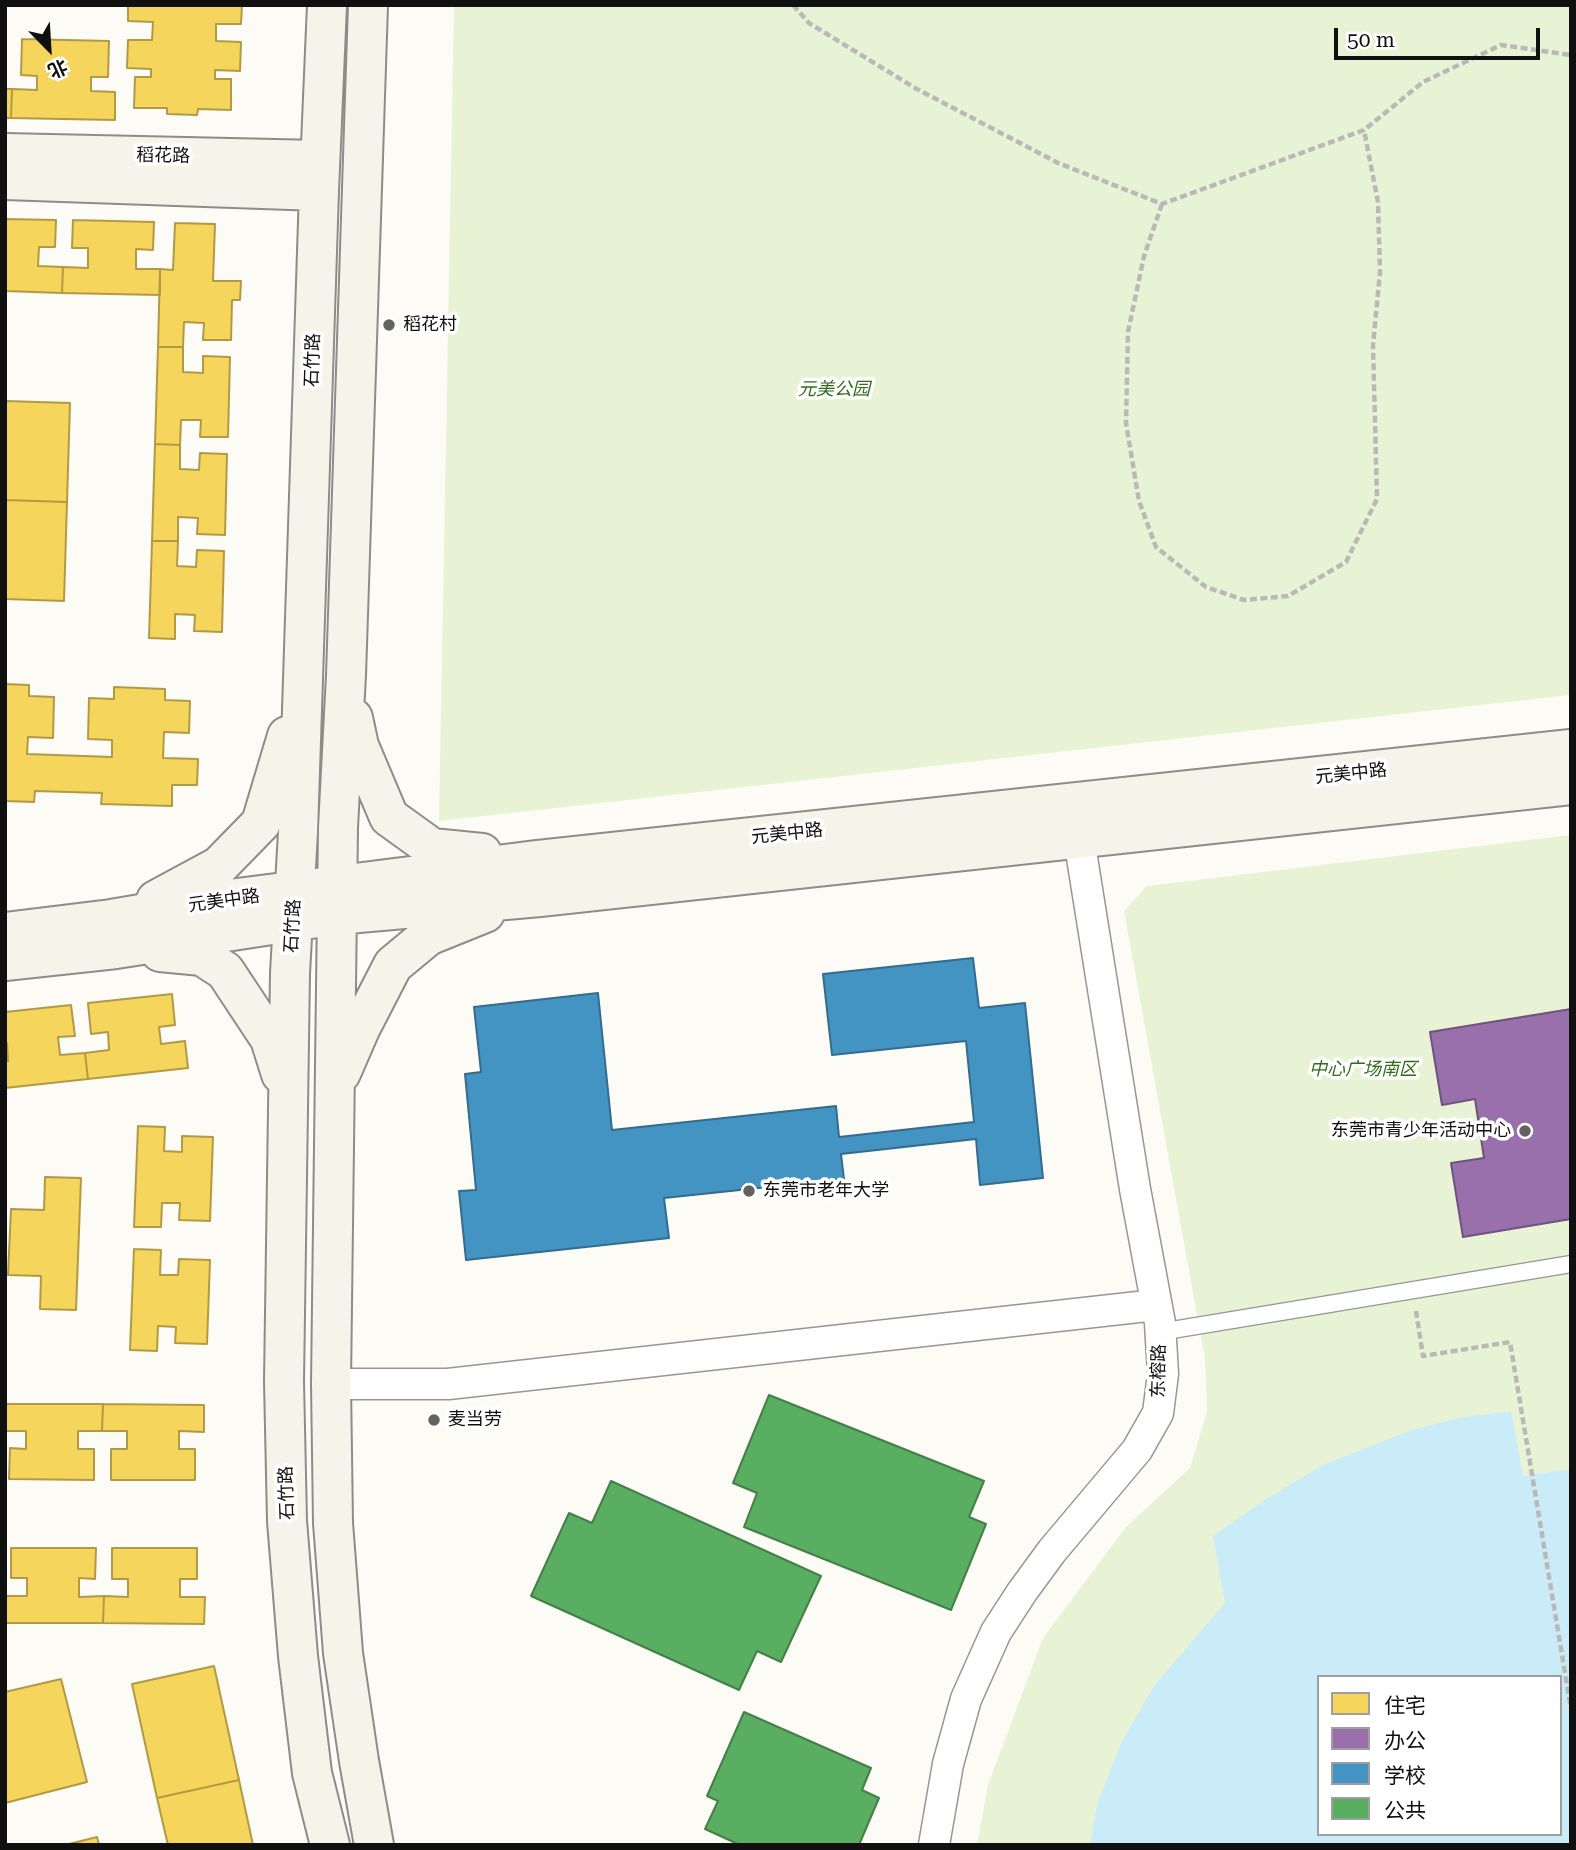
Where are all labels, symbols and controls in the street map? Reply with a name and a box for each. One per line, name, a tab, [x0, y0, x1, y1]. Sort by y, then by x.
north arrow	[14, 14, 84, 84]
scale bar	[1338, 14, 1544, 58]
text: 50 m	[1347, 28, 1395, 52]
text: 北	[44, 54, 71, 83]
street label: 稻花路	[136, 145, 190, 167]
place label: 稻花村	[403, 314, 457, 336]
marker: 稻花村	[381, 317, 397, 333]
street label: 石竹路	[301, 333, 325, 387]
park label: 元美公园	[798, 379, 870, 401]
street label: 元美中路	[1314, 759, 1388, 789]
street label: 元美中路	[750, 819, 824, 849]
street label: 元美中路	[187, 885, 261, 917]
street label: 石竹路	[281, 898, 305, 954]
park label: 中心广场南区	[1309, 1059, 1417, 1081]
place label: 东莞市青少年活动中心	[1331, 1120, 1511, 1142]
marker: 东莞市青少年活动中心	[1517, 1123, 1533, 1139]
place label: 东莞市老年大学	[763, 1180, 889, 1202]
marker: 东莞市老年大学	[741, 1183, 757, 1199]
street label: 东榕路	[1148, 1344, 1170, 1398]
place label: 麦当劳	[448, 1409, 502, 1431]
marker: 麦当劳	[426, 1412, 442, 1428]
street label: 石竹路	[275, 1466, 299, 1520]
legend	[1317, 1675, 1562, 1836]
text: 住宅	[1384, 1694, 1426, 1718]
text: 办公	[1384, 1729, 1426, 1753]
text: 学校	[1384, 1764, 1426, 1788]
text: 公共	[1384, 1799, 1426, 1823]

